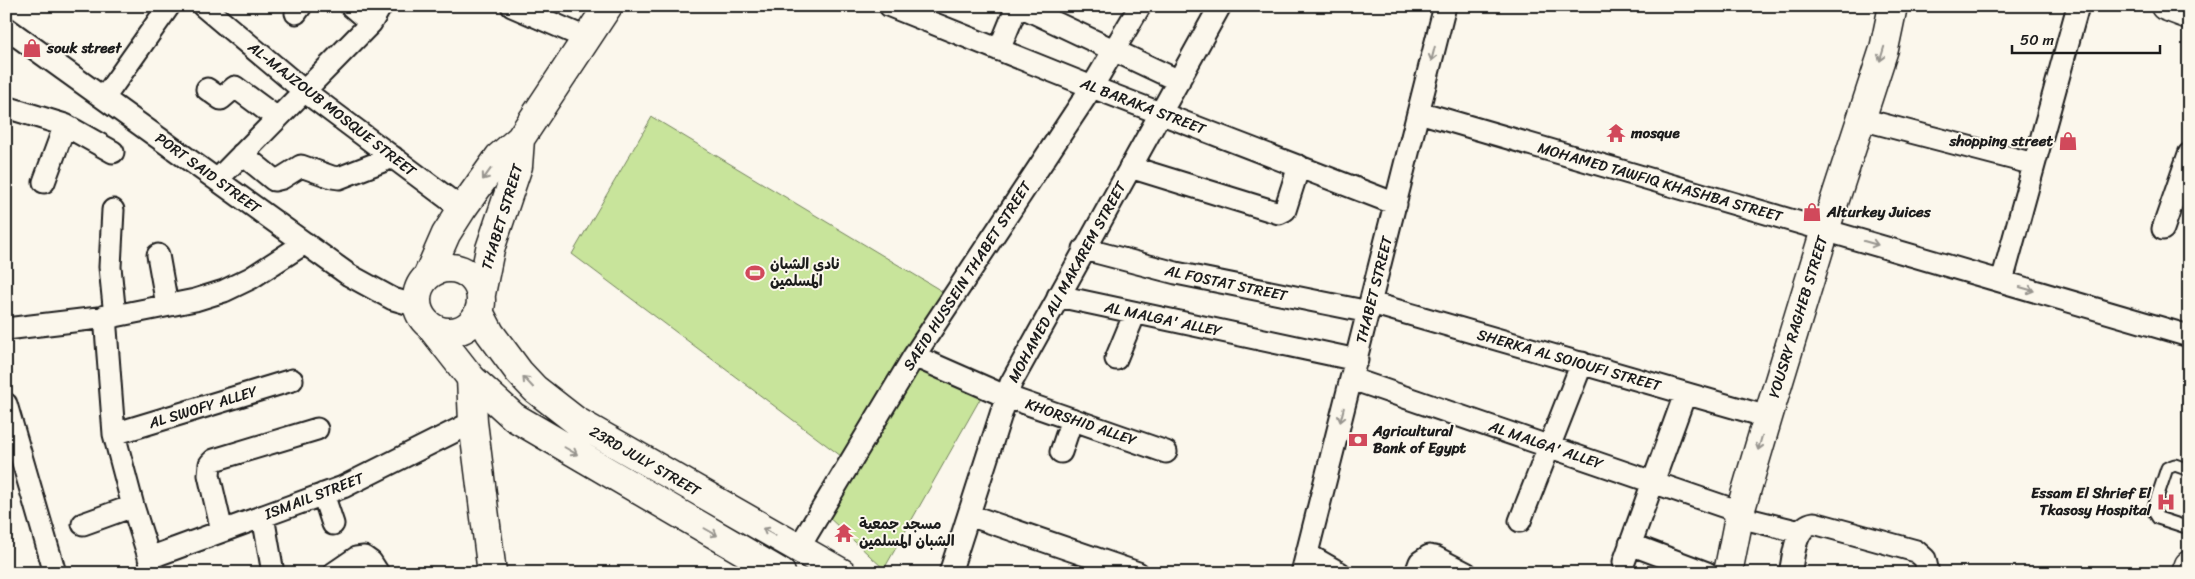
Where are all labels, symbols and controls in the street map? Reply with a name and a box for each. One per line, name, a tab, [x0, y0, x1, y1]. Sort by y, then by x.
scale bar	[2012, 22, 2160, 54]
text: 50 m	[2020, 27, 2055, 53]
street label: AL-MAJZOUB MOSQUE STREET	[241, 34, 423, 184]
place label: souk street	[46, 35, 122, 61]
shop icon: souk street	[21, 37, 43, 59]
one-way arrow	[1428, 45, 1437, 61]
one-way arrow	[1877, 45, 1887, 61]
street label: AL BARAKA STREET	[1076, 70, 1210, 142]
place label: mosque	[1630, 120, 1680, 146]
temple icon: mosque	[1605, 122, 1627, 144]
street label: PORT SAID STREET	[150, 126, 268, 221]
place label: shopping street	[1948, 128, 2053, 154]
shop icon: shopping street	[2057, 130, 2079, 152]
street label: MOHAMED TAWFIQ KHASHBA STREET	[1535, 135, 1786, 230]
street label: THABET STREET	[474, 160, 531, 273]
one-way arrow	[482, 167, 492, 181]
street label: SAEID HUSSEIN THABET STREET	[896, 175, 1039, 376]
street label: MOHAMED ALI MAKAREM STREET	[1001, 175, 1134, 387]
place label: Alturkey Juices	[1826, 199, 1932, 225]
shop icon: Alturkey Juices	[1801, 201, 1823, 223]
street label: YOUSRY RAGHEB STREET	[1761, 231, 1836, 401]
street label: THABET STREET	[1348, 233, 1400, 346]
one-way arrow	[1863, 239, 1879, 249]
place label: نادي الشبان المسلمين	[770, 251, 840, 294]
street label: AL FOSTAT STREET	[1162, 257, 1291, 309]
sports icon: نادي الشبان المسلمين	[744, 262, 766, 284]
one-way arrow	[2019, 284, 2035, 294]
street label: AL MALGA' ALLEY	[1101, 294, 1226, 344]
street label: SHERKA AL SOIOUFI STREET	[1474, 321, 1665, 399]
one-way arrow	[522, 375, 534, 388]
street label: AL SWOFY ALLEY	[144, 378, 261, 436]
street label: KHORSHID ALLEY	[1022, 391, 1141, 453]
one-way arrow	[1337, 406, 1347, 422]
street label: AL MALGA' ALLEY	[1484, 413, 1608, 477]
place label: Agricultural Bank of Egypt	[1372, 418, 1467, 461]
street label: 23RD JULY STREET	[585, 419, 707, 504]
bank icon: Agricultural Bank of Egypt	[1347, 429, 1369, 451]
one-way arrow	[1755, 434, 1765, 450]
one-way arrow	[563, 446, 577, 456]
street label: ISMAIL STREET	[260, 465, 369, 527]
place label: Essam El Shrief El Tkasosy Hospital	[2031, 480, 2152, 523]
hospital icon: Essam El Shrief El Tkasosy Hospital	[2155, 491, 2177, 513]
place label: مسجد جمعية الشبان المسلمين	[859, 511, 955, 554]
temple icon: مسجد جمعية الشبان المسلمين	[833, 522, 855, 544]
one-way arrow	[762, 527, 777, 537]
one-way arrow	[704, 528, 718, 538]

